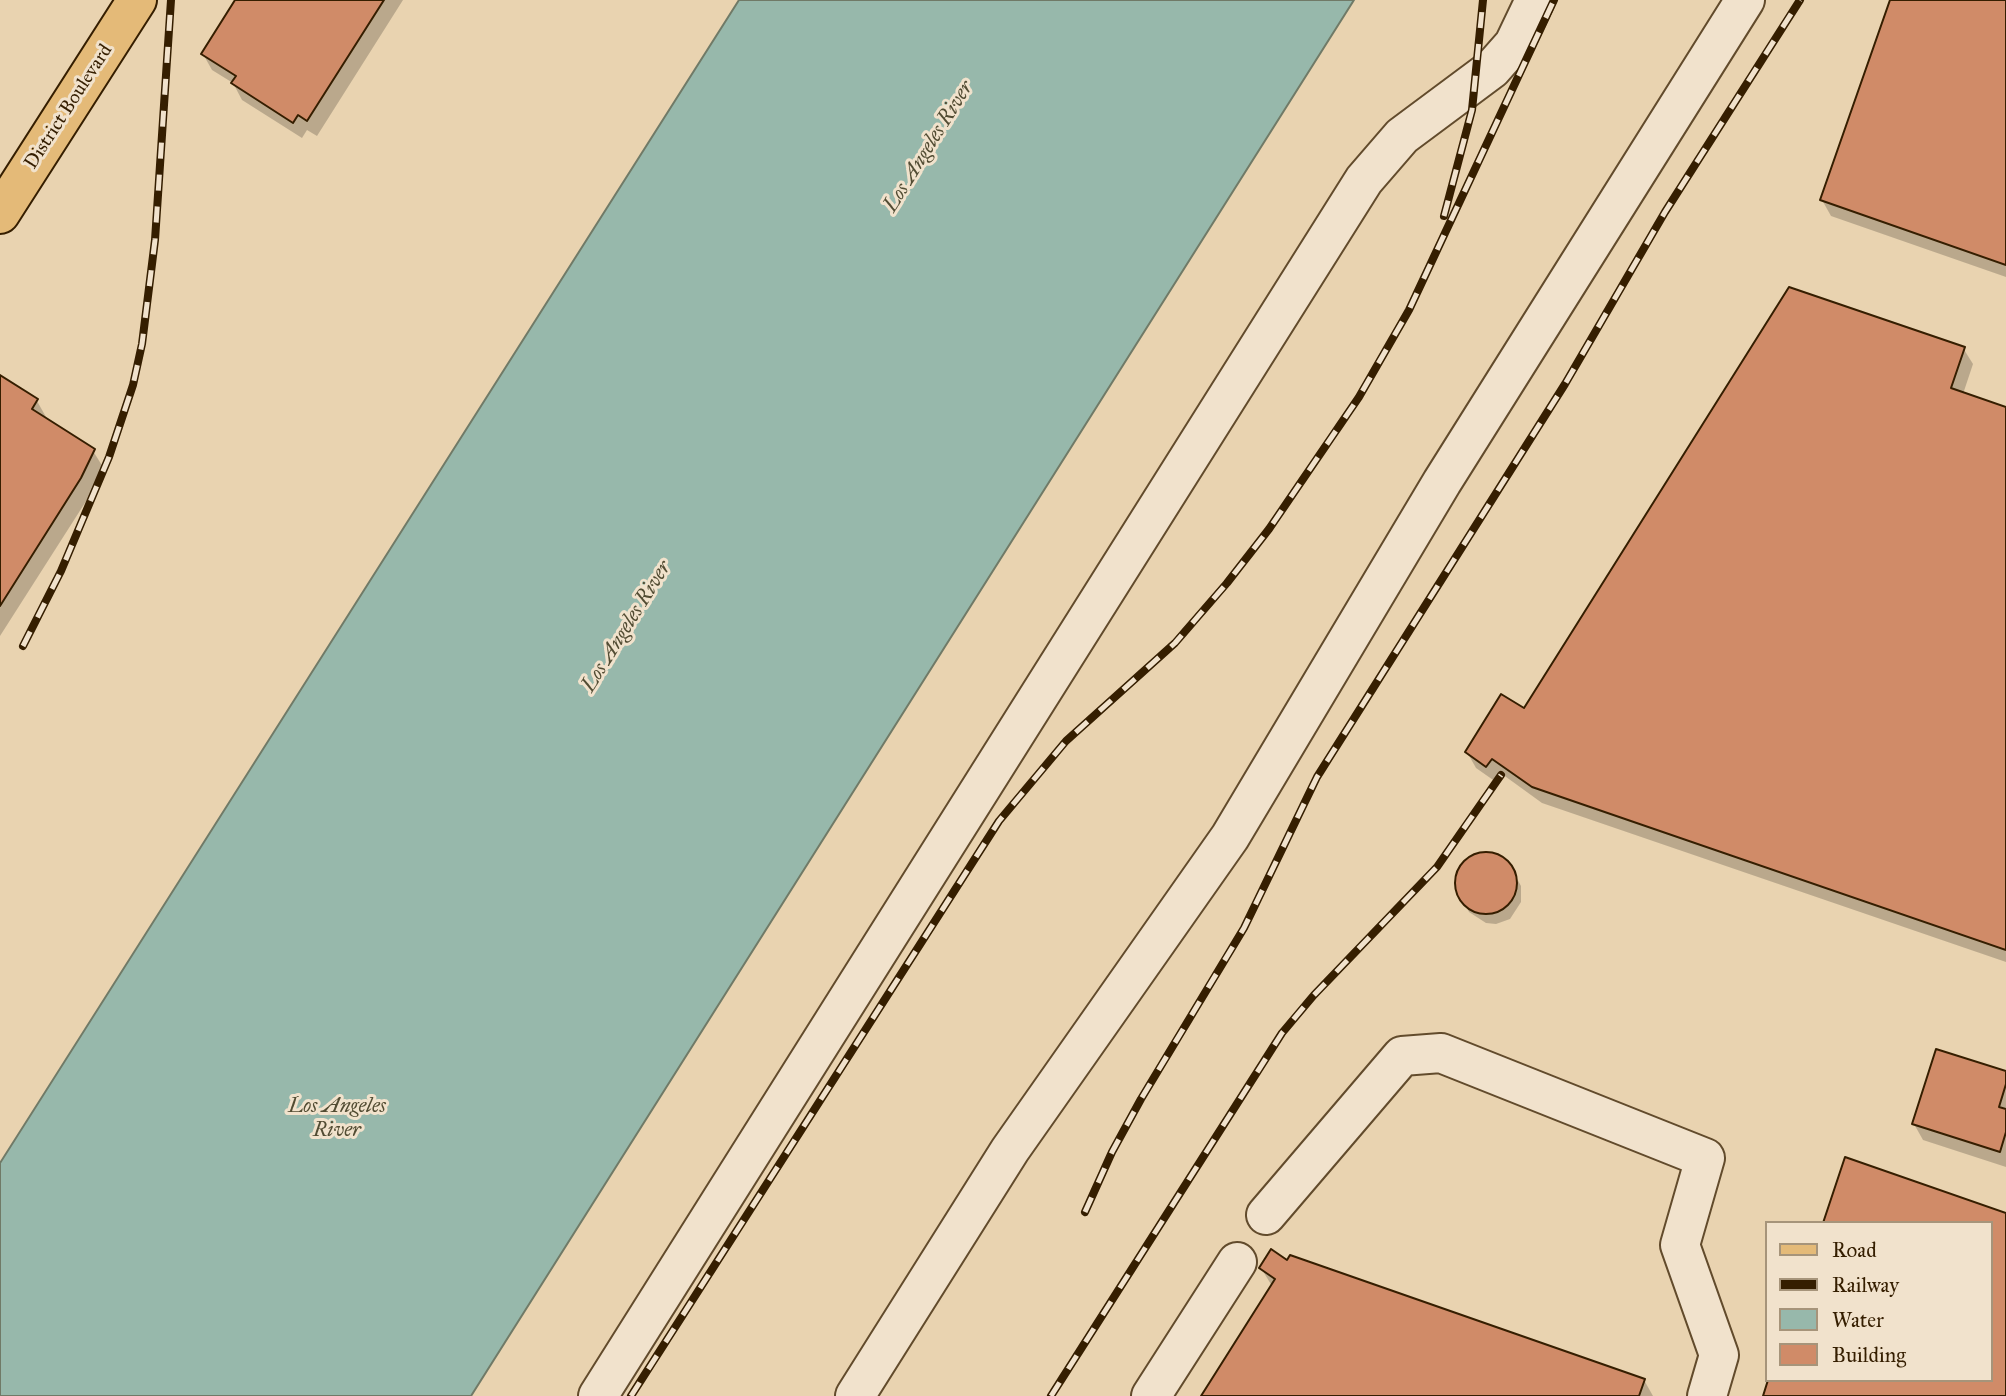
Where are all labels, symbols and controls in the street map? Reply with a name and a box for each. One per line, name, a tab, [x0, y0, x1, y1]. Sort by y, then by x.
street label: District Boulevard	[20, 40, 118, 174]
water label: Los Angeles River	[879, 77, 979, 217]
water label: Los Angeles River	[577, 557, 677, 697]
water label: Los Angeles River	[288, 1094, 386, 1144]
legend	[1764, 1221, 1992, 1382]
text: Road	[1832, 1237, 1877, 1263]
text: Railway	[1832, 1272, 1899, 1298]
text: Water	[1832, 1307, 1884, 1333]
text: Building	[1832, 1342, 1906, 1368]

